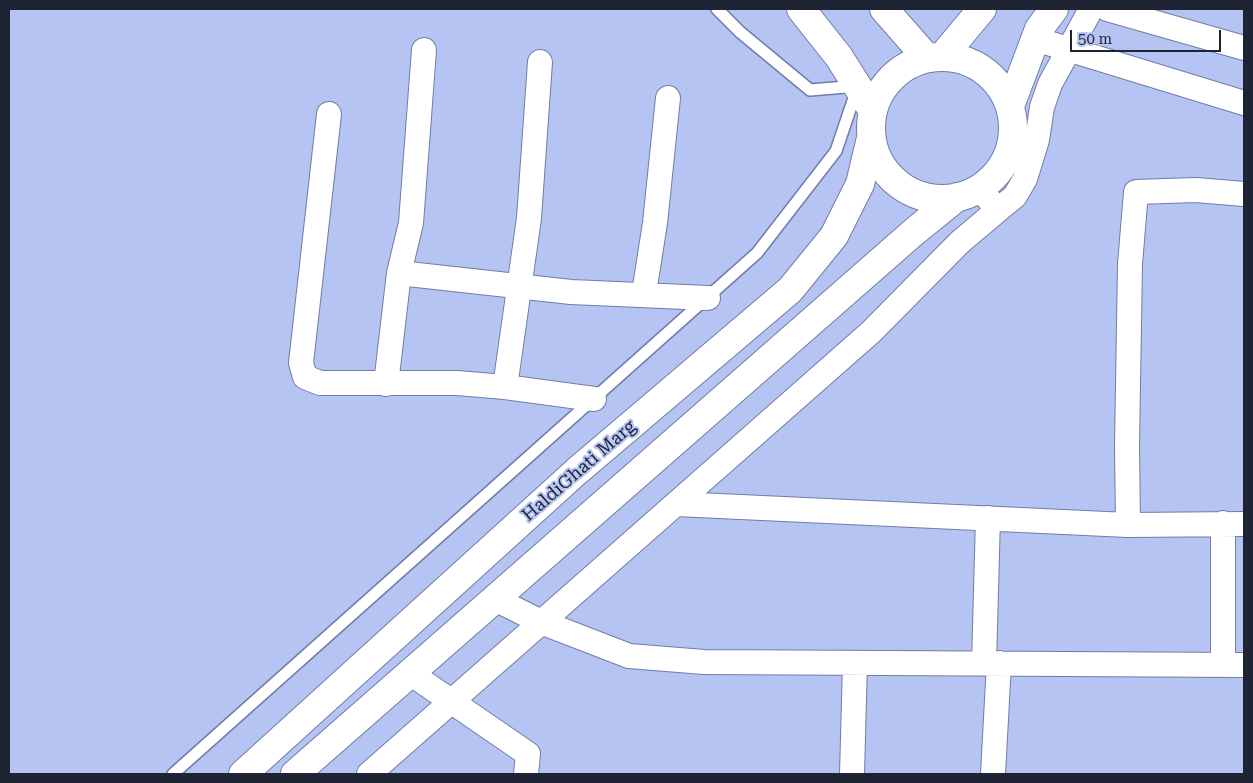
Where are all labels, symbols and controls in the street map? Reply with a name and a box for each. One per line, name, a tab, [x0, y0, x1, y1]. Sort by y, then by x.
scale bar	[1073, 20, 1224, 52]
text: 50 m	[1078, 30, 1112, 48]
street label: HaldiGhati Marg	[518, 416, 640, 526]

